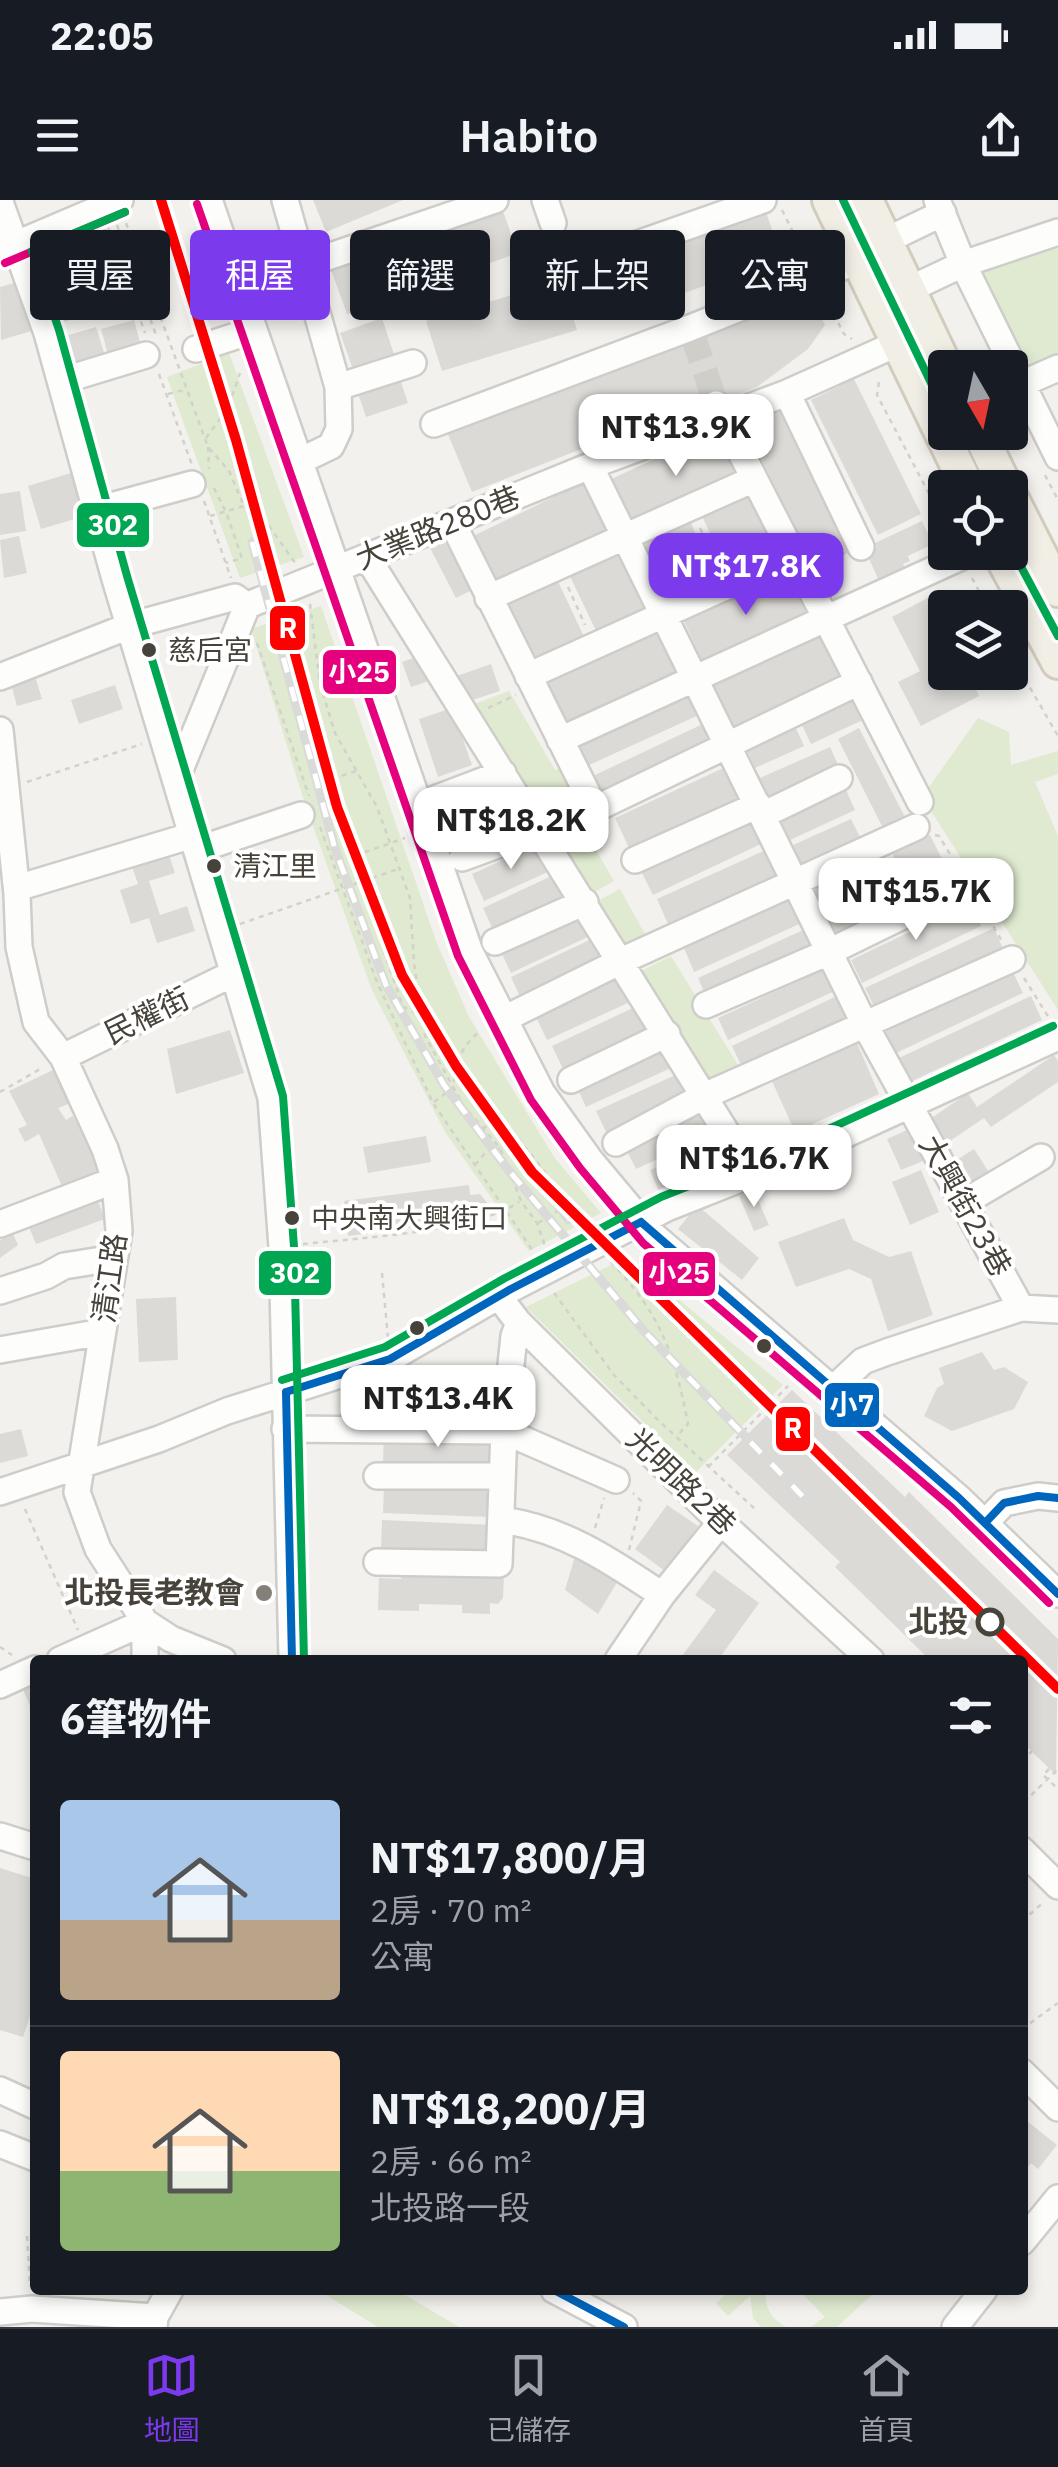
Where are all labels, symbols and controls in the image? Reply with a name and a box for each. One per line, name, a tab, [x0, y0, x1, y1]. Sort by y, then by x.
text: 22:05	[50, 11, 154, 60]
text: Habito	[460, 106, 598, 164]
icon: menu	[30, 108, 85, 163]
icon: share	[973, 108, 1028, 163]
chip: 買屋	[30, 230, 170, 320]
chip: 租屋	[190, 230, 330, 320]
chip: 篩選	[350, 230, 490, 320]
chip: 新上架	[510, 230, 685, 320]
chip: 公寓	[705, 230, 845, 320]
north arrow	[928, 350, 1028, 450]
map controls	[928, 350, 1028, 690]
pin: NT$13.9K	[573, 394, 779, 479]
text: NT$13.9K	[601, 405, 751, 447]
button: locate	[928, 470, 1028, 570]
street label: 大業路280巷	[349, 476, 525, 577]
line badge: 302	[75, 501, 151, 549]
text: 302	[88, 506, 138, 543]
pin: NT$17.8K	[643, 533, 849, 618]
text: NT$17.8K	[671, 544, 821, 586]
button: layers	[928, 590, 1028, 690]
line badge: R	[268, 604, 307, 652]
text: R	[279, 609, 297, 646]
place label: 慈后宮	[168, 631, 252, 668]
marker: 慈后宮	[139, 640, 159, 660]
line badge: 小25	[321, 648, 398, 696]
text: 小25	[328, 653, 390, 690]
pin: NT$18.2K	[408, 787, 614, 872]
text: NT$18.2K	[436, 798, 586, 840]
place label: 清江里	[233, 847, 317, 884]
marker: 清江里	[204, 856, 224, 876]
pin: NT$15.7K	[813, 858, 1019, 943]
text: NT$15.7K	[841, 869, 991, 911]
street label: 民權街	[97, 977, 195, 1052]
pin: NT$16.7K	[651, 1125, 857, 1210]
street label: 大興街23巷	[911, 1128, 1021, 1283]
text: NT$16.7K	[679, 1136, 829, 1178]
place label: 中央南大興街口	[311, 1199, 507, 1236]
marker: 中央南大興街口	[282, 1208, 302, 1228]
street label: 清江路	[83, 1231, 134, 1325]
line badge: 302	[257, 1249, 333, 1297]
line badge: 小25	[641, 1250, 717, 1298]
text: 302	[270, 1254, 320, 1291]
text: 小25	[648, 1254, 710, 1291]
unlabelled marker	[407, 1318, 427, 1338]
unlabelled marker	[754, 1336, 774, 1356]
pin: NT$13.4K	[335, 1365, 541, 1450]
text: NT$13.4K	[363, 1376, 513, 1418]
line badge: 小7	[823, 1381, 881, 1429]
text: 小7	[830, 1386, 874, 1423]
line badge: R	[774, 1405, 812, 1453]
text: R	[784, 1409, 802, 1446]
street label: 光明路2巷	[619, 1419, 745, 1543]
place label: 北投長老教會	[64, 1572, 245, 1611]
marker: 北投長老教會	[253, 1582, 275, 1604]
place label: 北投	[908, 1601, 968, 1640]
marker: 北投	[977, 1609, 1003, 1635]
icon: filters	[943, 1688, 998, 1743]
text: 6筆物件	[60, 1691, 211, 1746]
text: NT$17,800/月	[370, 1830, 651, 1885]
icon: home	[140, 1840, 260, 1960]
text: 2房 · 70 m²	[370, 1889, 532, 1931]
text: 公寓	[370, 1935, 434, 1977]
text: NT$18,200/月	[370, 2081, 651, 2136]
icon: home	[140, 2091, 260, 2211]
text: 2房 · 66 m²	[370, 2140, 532, 2182]
text: 北投路一段	[370, 2186, 530, 2228]
tab: 地圖	[144, 2348, 200, 2448]
tab: 已儲存	[487, 2348, 571, 2448]
tab: 首頁	[858, 2348, 914, 2448]

